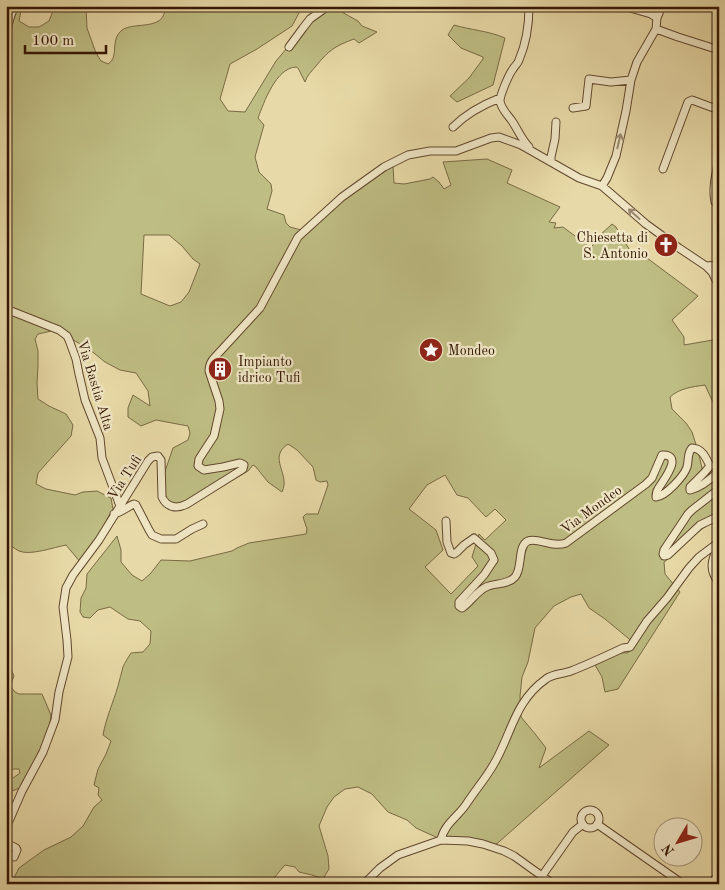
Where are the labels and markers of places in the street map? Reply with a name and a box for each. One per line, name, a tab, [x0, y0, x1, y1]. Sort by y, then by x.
place label: Chiesetta di S. Antonio	[577, 231, 648, 261]
church icon: Chiesetta di S. Antonio	[653, 232, 679, 258]
place icon: Mondeo	[418, 337, 444, 363]
place label: Mondeo	[448, 344, 495, 358]
place label: Impianto idrico Tufi	[238, 355, 300, 385]
building icon: Impianto idrico Tufi	[207, 356, 233, 382]

